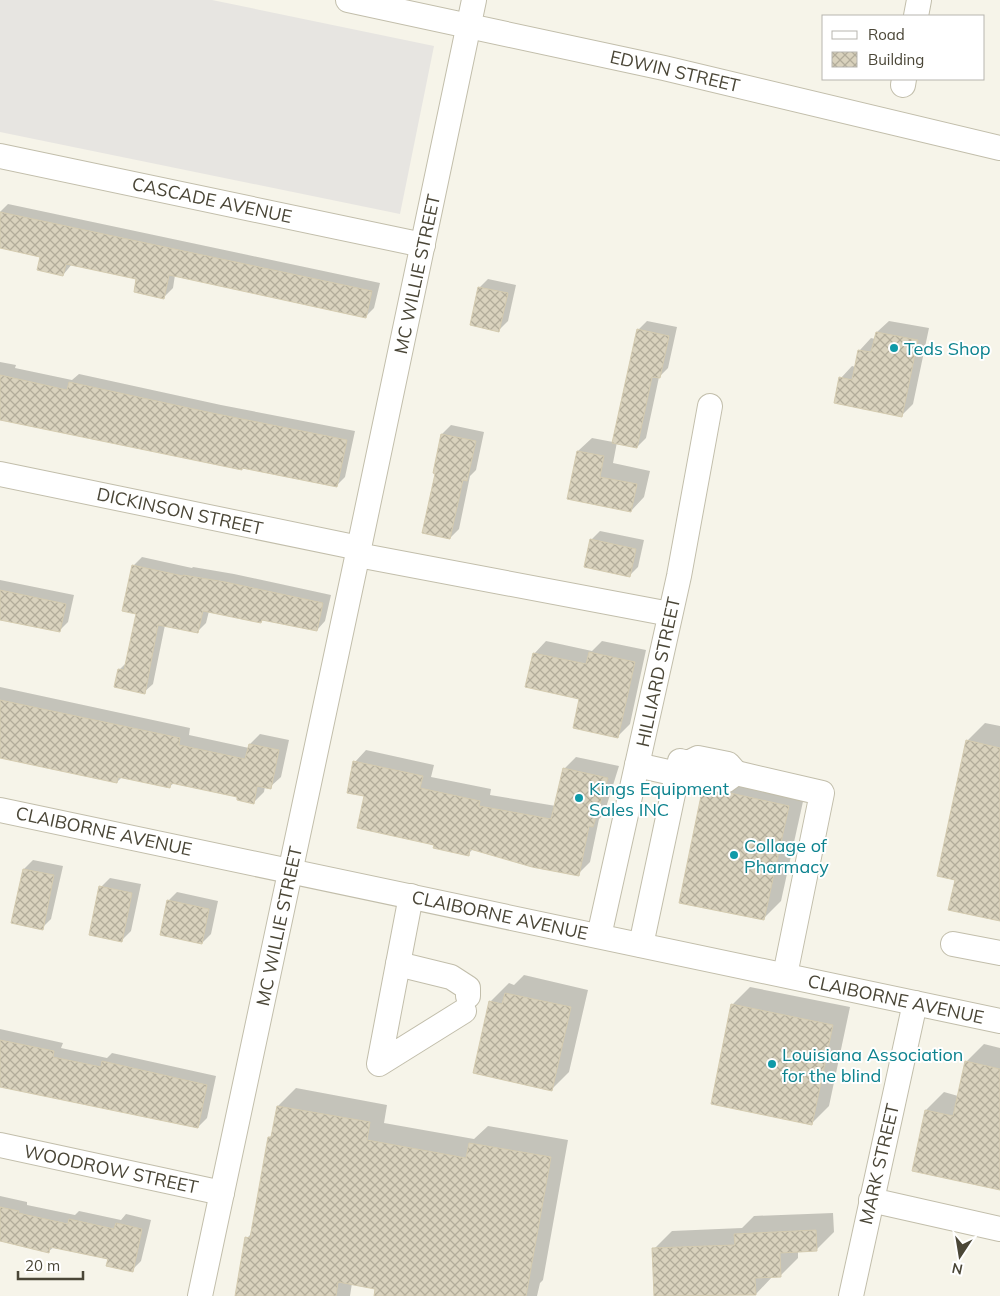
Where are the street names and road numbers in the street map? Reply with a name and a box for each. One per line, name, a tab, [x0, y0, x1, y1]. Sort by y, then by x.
street label: EDWIN STREET	[608, 45, 742, 97]
street label: CASCADE AVENUE	[130, 172, 294, 228]
street label: MC WILLIE STREET	[389, 192, 445, 356]
street label: DICKINSON STREET	[95, 482, 265, 540]
street label: HILLIARD STREET	[631, 595, 685, 749]
street label: CLAIBORNE AVENUE	[14, 801, 194, 861]
street label: MC WILLIE STREET	[251, 844, 307, 1008]
street label: CLAIBORNE AVENUE	[410, 885, 590, 945]
street label: CLAIBORNE AVENUE	[806, 969, 986, 1029]
street label: MARK STREET	[854, 1101, 904, 1227]
street label: WOODROW STREET	[22, 1139, 200, 1199]

